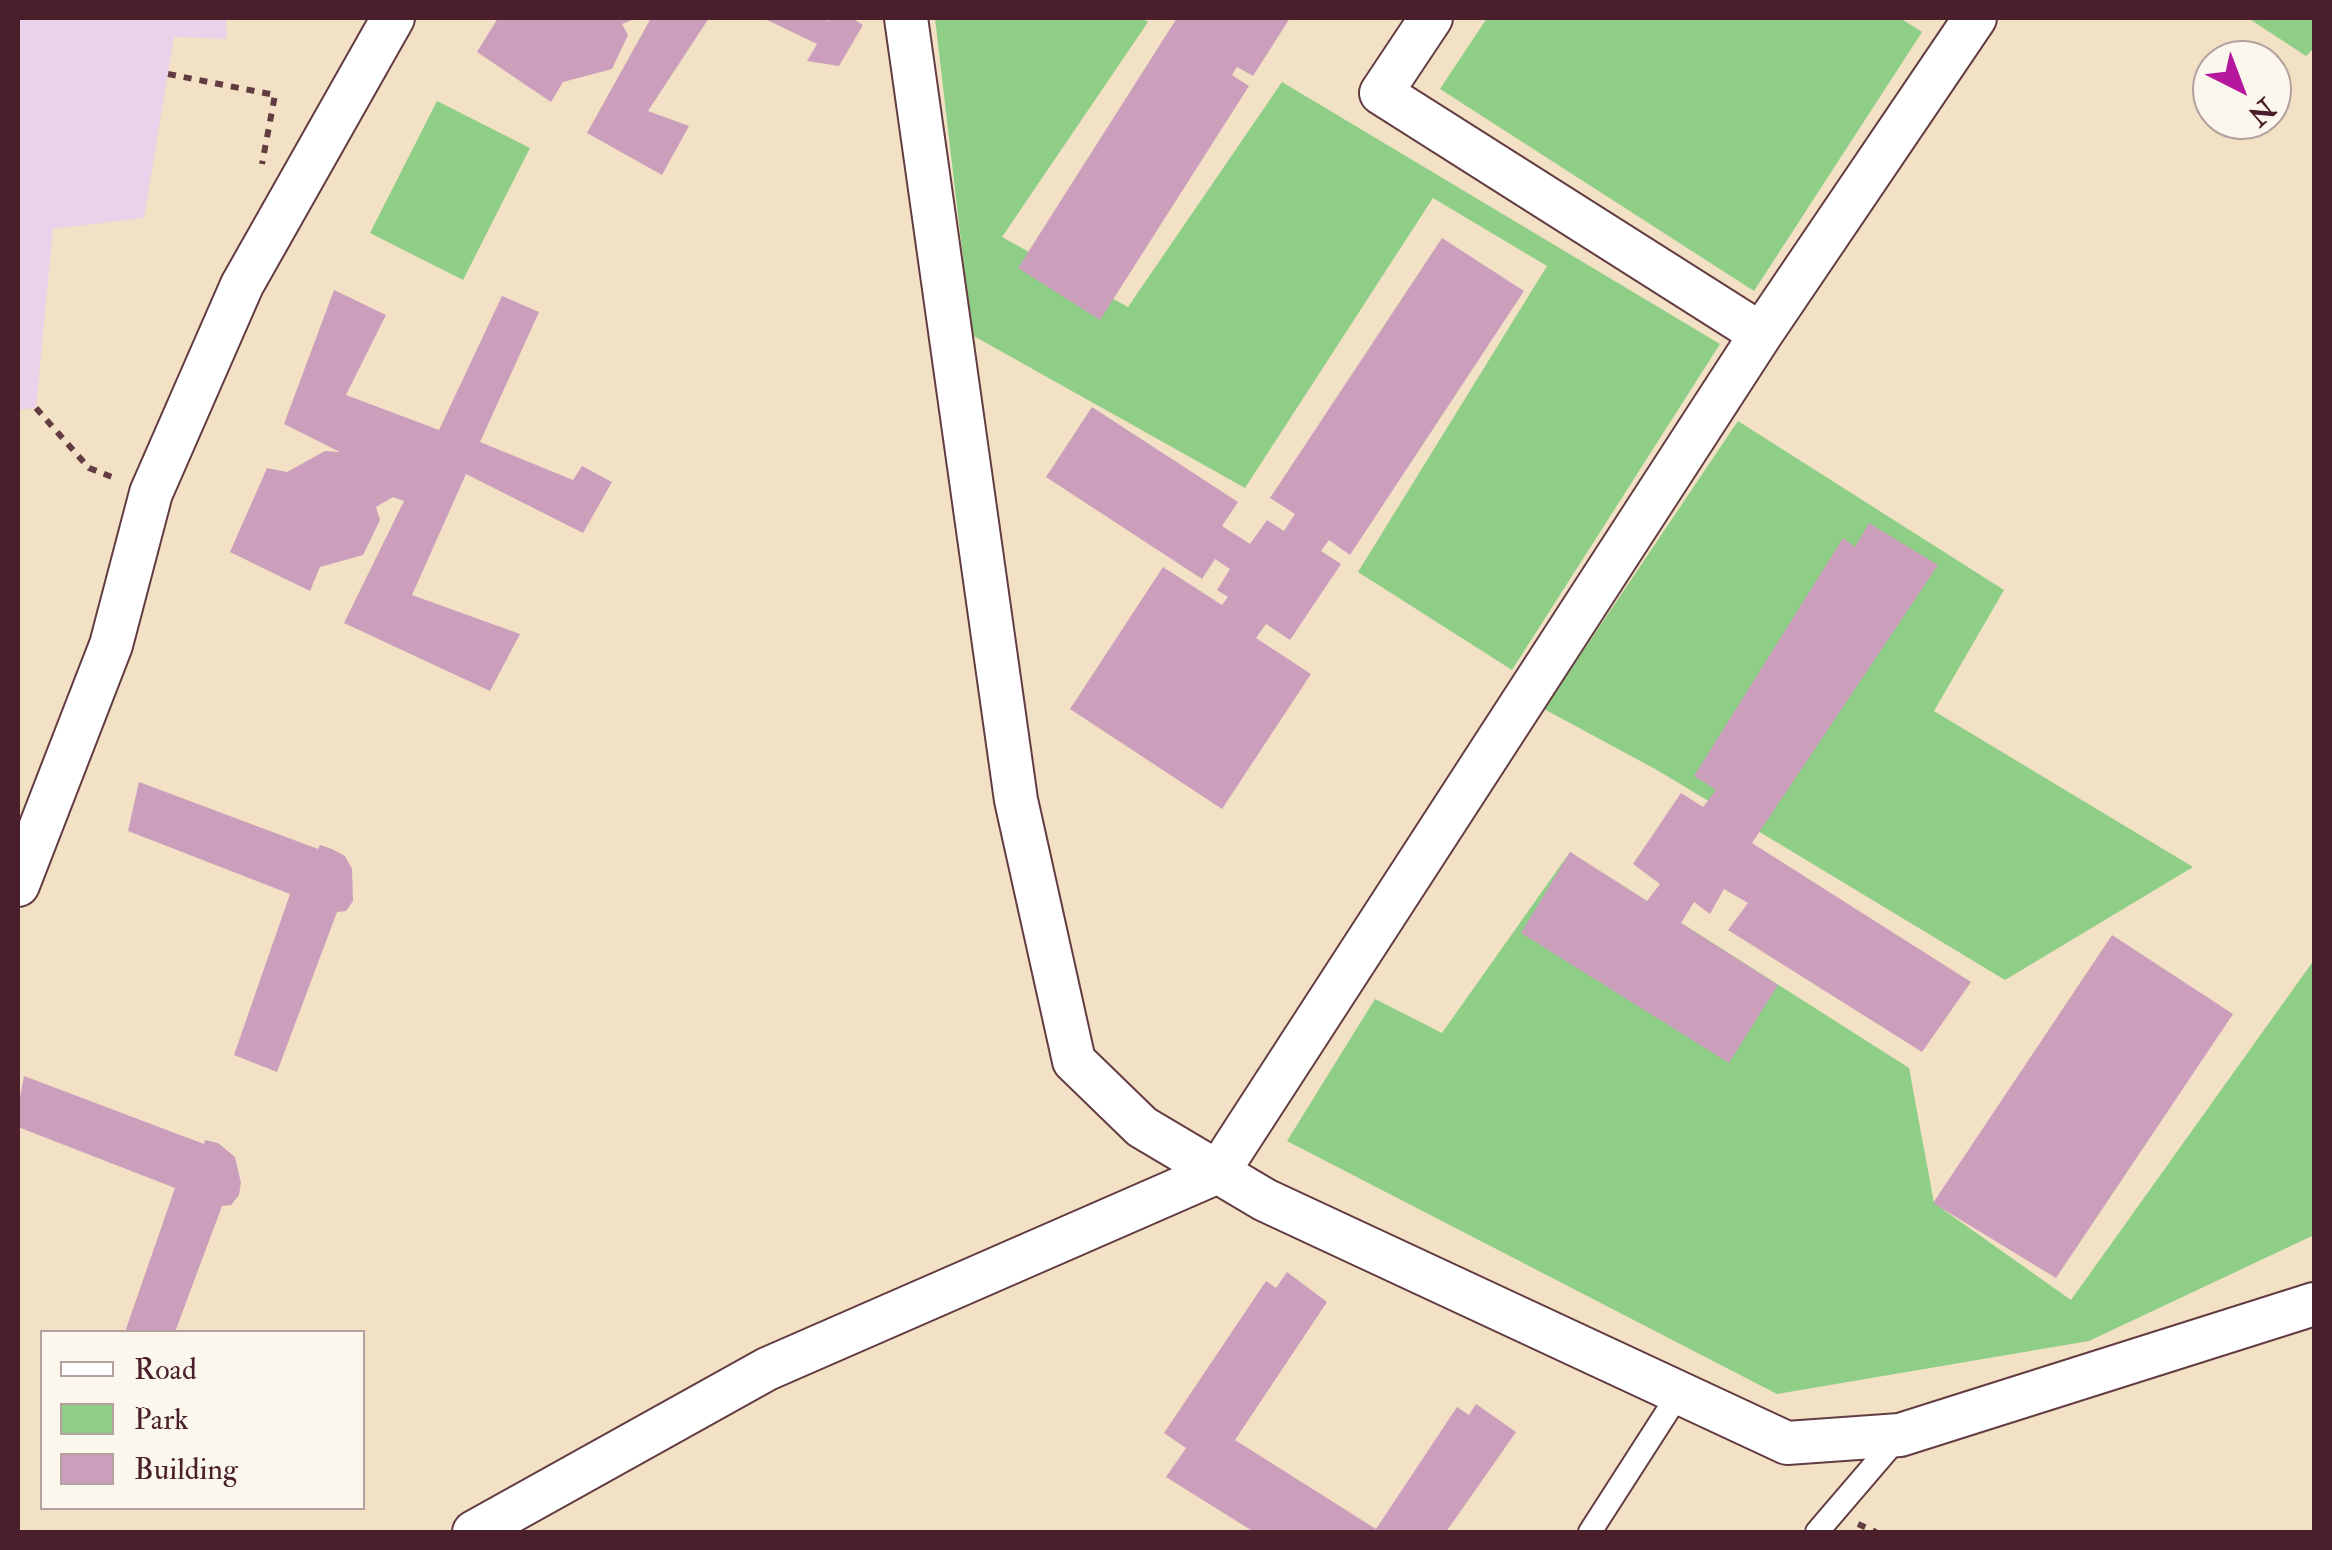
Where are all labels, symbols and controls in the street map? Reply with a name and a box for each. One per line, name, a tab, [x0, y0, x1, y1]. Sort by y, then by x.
north arrow	[2192, 40, 2292, 140]
text: N	[2240, 90, 2282, 133]
legend	[40, 1330, 365, 1510]
text: Road	[134, 1351, 197, 1388]
text: Park	[134, 1401, 189, 1438]
text: Building	[134, 1451, 238, 1488]

